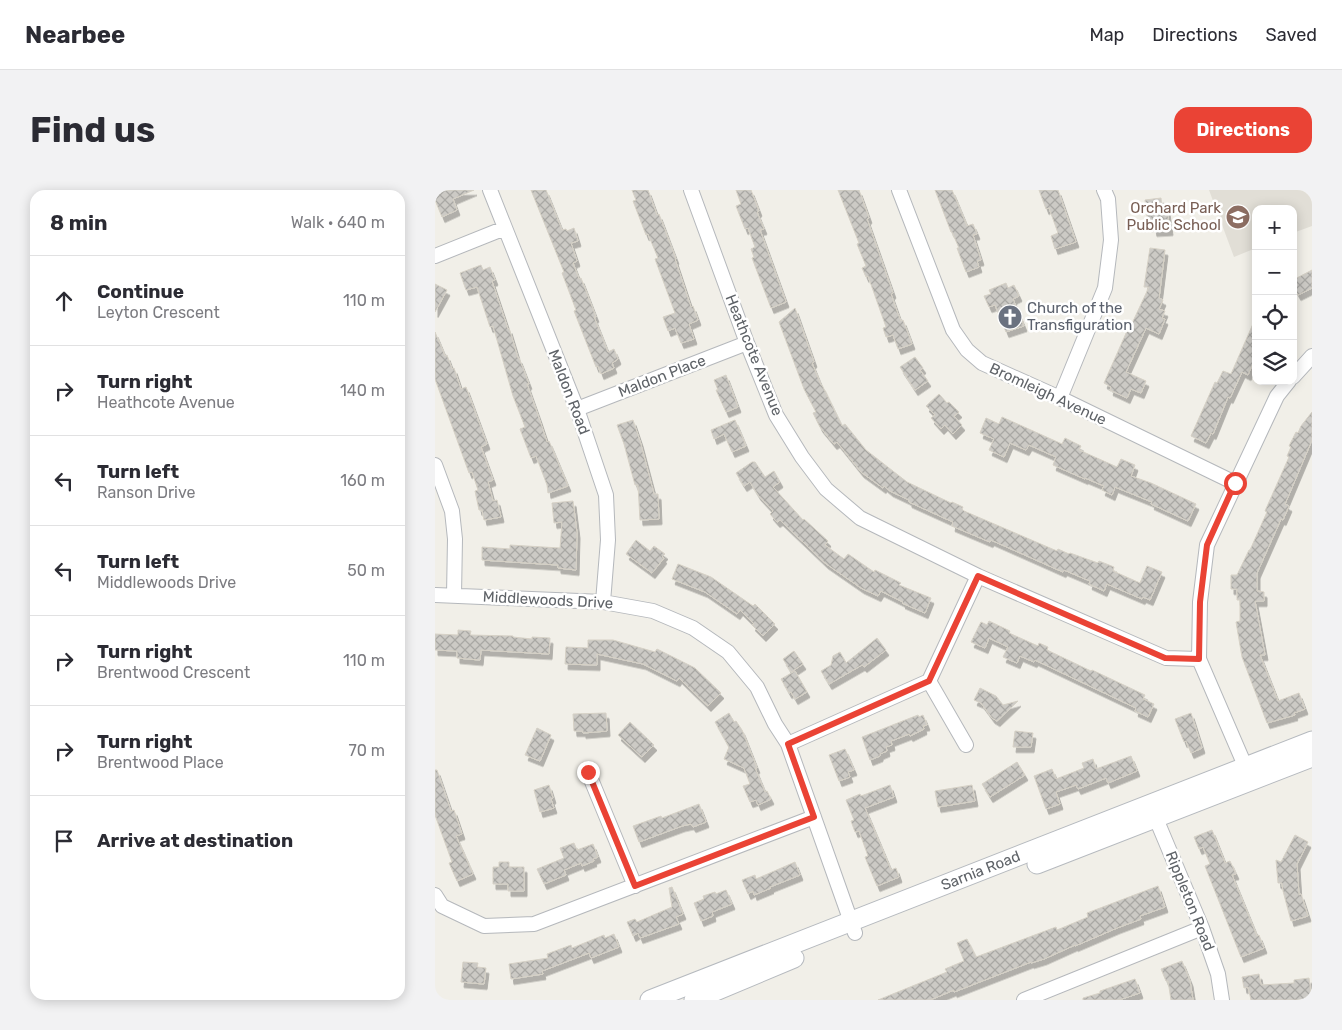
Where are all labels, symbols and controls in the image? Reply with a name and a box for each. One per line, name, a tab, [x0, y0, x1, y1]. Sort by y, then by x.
text: Nearbee	[25, 21, 125, 49]
text: Map	[1089, 24, 1124, 46]
text: Directions	[1152, 24, 1238, 46]
text: Saved	[1266, 24, 1317, 46]
button: Directions	[1174, 107, 1312, 153]
text: Find us	[30, 109, 155, 151]
place label: Orchard Park Public School	[1127, 199, 1221, 234]
school or university icon: Orchard Park Public School	[1225, 204, 1251, 230]
map controls	[1252, 205, 1297, 385]
button: +	[1252, 205, 1297, 250]
text: 8 min	[50, 210, 107, 235]
text: Walk · 640 m	[291, 213, 385, 232]
button: −	[1252, 250, 1297, 295]
text: Continue	[97, 280, 184, 303]
icon: ahead	[50, 287, 78, 315]
text: 110 m	[343, 291, 385, 310]
street label: Heathcote Avenue	[721, 292, 787, 418]
button: locate	[1252, 295, 1297, 340]
place label: Church of the Transfiguration	[1027, 299, 1132, 334]
text: Leyton Crescent	[97, 303, 220, 322]
church icon: Church of the Transfiguration	[997, 304, 1023, 330]
button: layers	[1252, 340, 1297, 385]
street label: Maldon Road	[545, 347, 593, 437]
street label: Maldon Place	[616, 351, 708, 401]
street label: Bromleigh Avenue	[987, 359, 1109, 429]
text: Turn right	[97, 370, 192, 393]
icon: right	[50, 377, 78, 405]
text: 140 m	[340, 381, 385, 400]
text: Heathcote Avenue	[97, 393, 235, 412]
text: Turn left	[97, 460, 179, 483]
icon: left	[50, 467, 78, 495]
text: 160 m	[340, 471, 385, 490]
route start	[1224, 472, 1247, 495]
text: Ranson Drive	[97, 483, 195, 502]
text: Turn left	[97, 550, 179, 573]
icon: left	[50, 557, 78, 585]
text: 50 m	[347, 561, 385, 580]
text: Middlewoods Drive	[97, 573, 236, 592]
street label: Middlewoods Drive	[482, 588, 614, 612]
text: Turn right	[97, 640, 192, 663]
icon: right	[50, 647, 78, 675]
text: 110 m	[343, 651, 385, 670]
text: Brentwood Crescent	[97, 663, 250, 682]
text: Turn right	[97, 730, 192, 753]
icon: right	[50, 737, 78, 765]
text: 70 m	[348, 741, 385, 760]
text: Brentwood Place	[97, 753, 224, 772]
route end	[577, 761, 600, 784]
icon: arrive	[50, 827, 78, 855]
text: Arrive at destination	[97, 829, 293, 852]
street label: Sarnia Road	[938, 847, 1023, 894]
street label: Rippleton Road	[1162, 848, 1218, 954]

